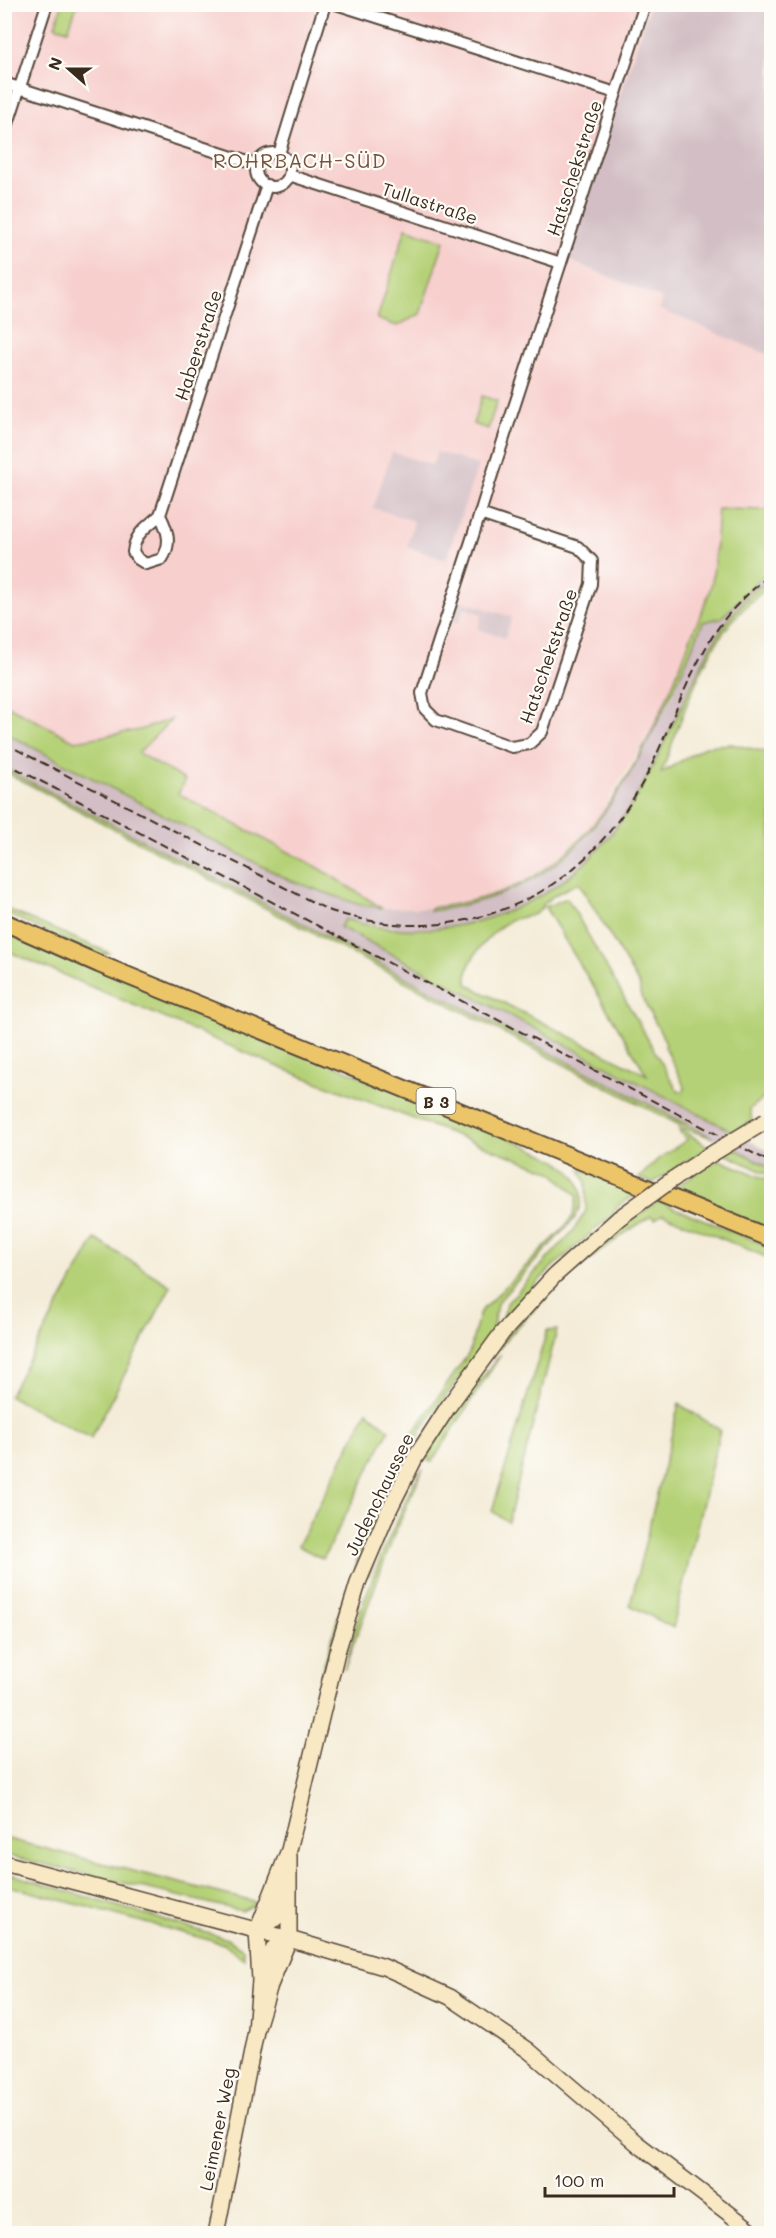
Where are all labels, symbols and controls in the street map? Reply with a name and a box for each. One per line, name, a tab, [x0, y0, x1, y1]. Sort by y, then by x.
north arrow	[39, 39, 99, 99]
text: N	[43, 54, 67, 73]
street label: Hatschekstraße	[541, 97, 607, 239]
district label: ROHRBACH-SÜD	[213, 147, 387, 173]
street label: Tullastraße	[379, 176, 481, 230]
street label: Haberstraße	[169, 287, 227, 403]
street label: Hatschekstraße	[514, 585, 582, 727]
road number: B 3	[416, 1088, 456, 1114]
street label: Judenchaussee	[339, 1429, 419, 1559]
street label: Leimener Weg	[193, 2065, 241, 2193]
scale bar	[545, 2160, 674, 2198]
text: 100 m	[554, 2168, 604, 2192]

